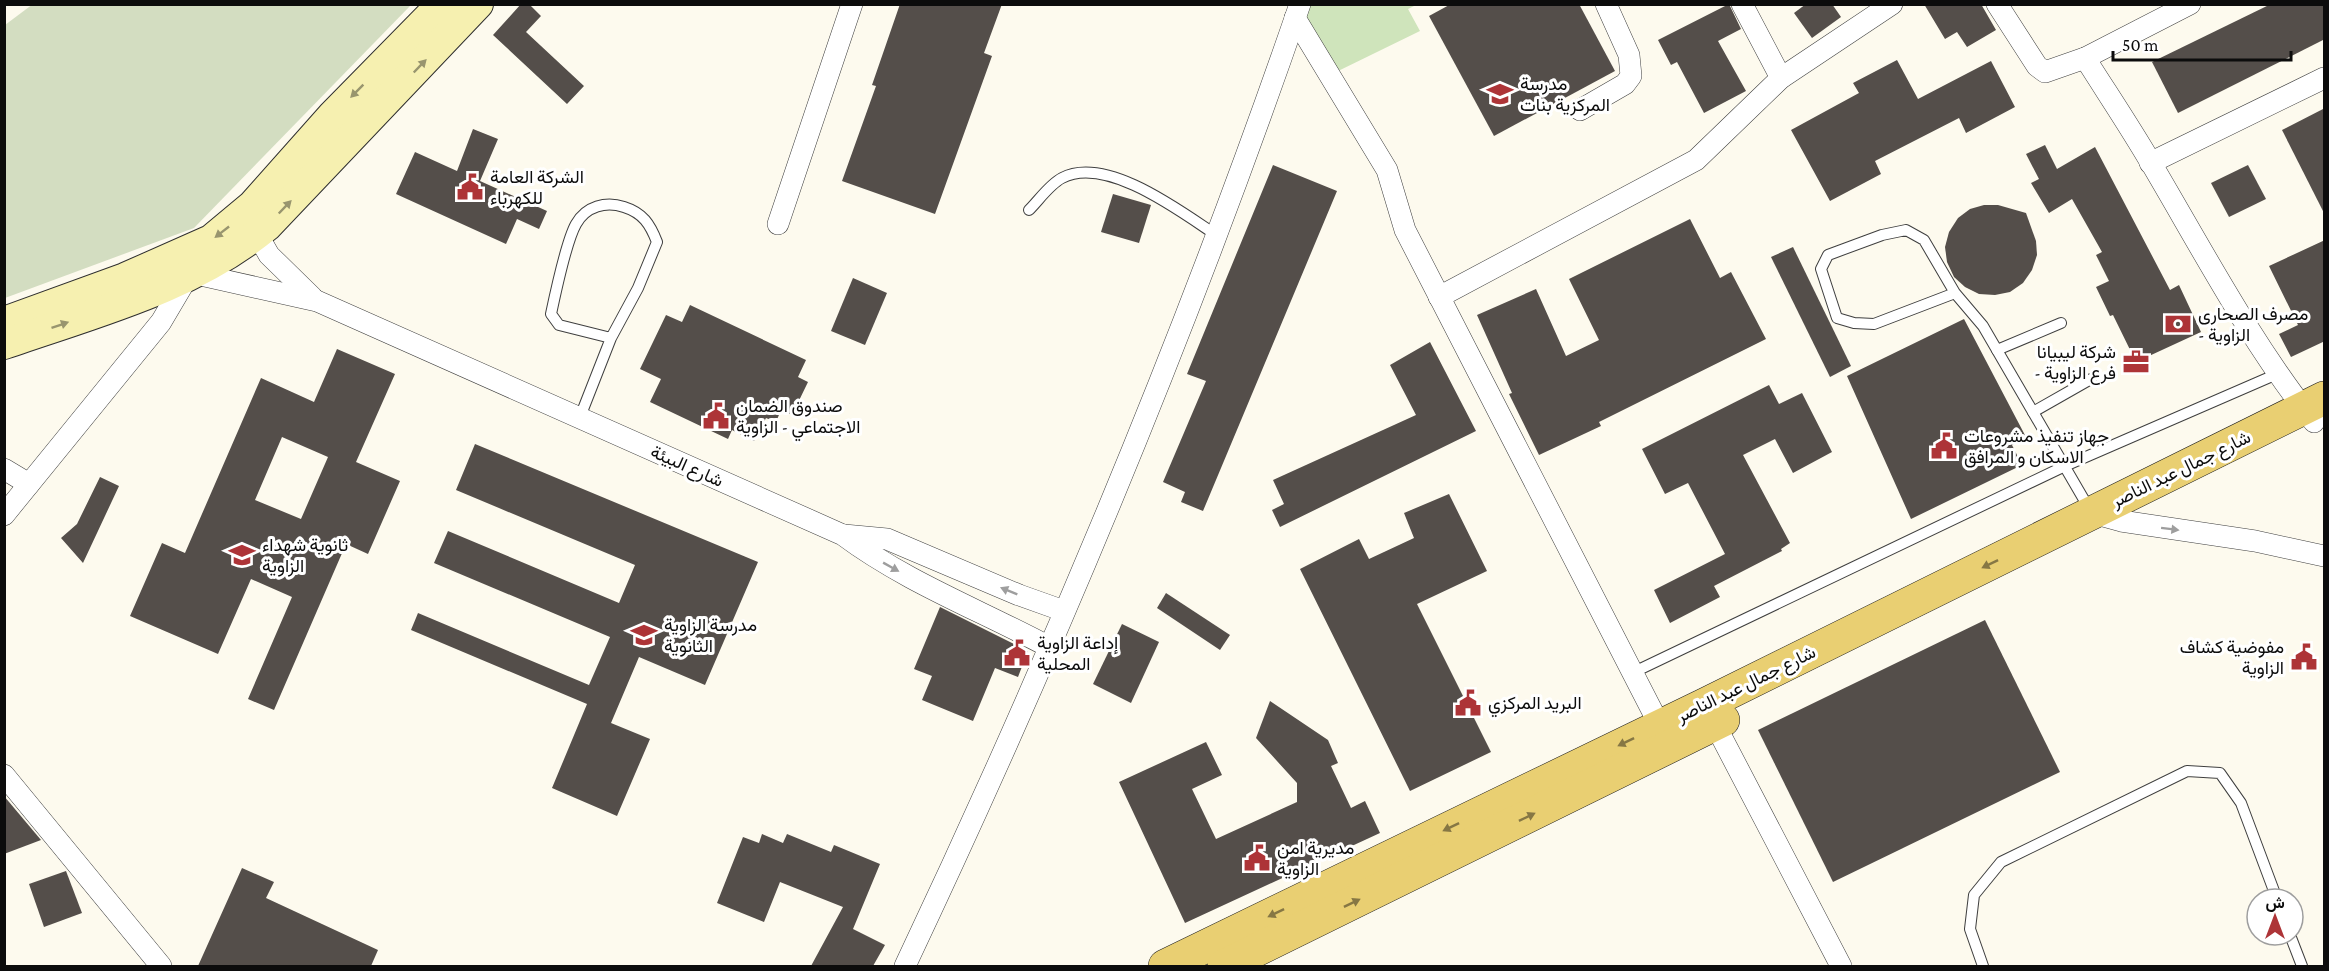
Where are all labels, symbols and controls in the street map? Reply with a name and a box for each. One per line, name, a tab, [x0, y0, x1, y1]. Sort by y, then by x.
scale bar	[2113, 24, 2292, 62]
text: 50 m	[2122, 35, 2159, 55]
one-way arrow	[413, 59, 427, 73]
place label: مدرسة المركزية بنات	[1520, 74, 1610, 116]
school or university icon: مدرسة المركزية بنات	[1485, 79, 1515, 109]
one-way arrow	[350, 84, 364, 99]
place label: الشركة العامة للكهرباء	[490, 167, 584, 209]
public building icon: الشركة العامة للكهرباء	[455, 172, 485, 202]
one-way arrow	[278, 200, 292, 214]
one-way arrow	[214, 225, 230, 238]
place label: مصرف الصحارى - الزاوية	[2198, 304, 2308, 346]
bank icon: مصرف الصحارى - الزاوية	[2163, 309, 2193, 339]
one-way arrow	[51, 319, 69, 329]
place label: شركة ليبيانا - فرع الزاوية	[2034, 342, 2116, 385]
office icon: شركة ليبيانا - فرع الزاوية	[2121, 347, 2151, 377]
place label: صندوق الضمان الاجتماعي - الزاوية	[736, 396, 861, 442]
public building icon: صندوق الضمان الاجتماعي - الزاوية	[701, 401, 731, 431]
place label: جهاز تنفيذ مشروعات الاسكان و المرافق	[1964, 426, 2109, 468]
street label: شارع جمال عبد الناصر	[2107, 427, 2255, 514]
public building icon: جهاز تنفيذ مشروعات الاسكان و المرافق	[1929, 431, 1959, 461]
street label: شارع البيئة	[647, 441, 726, 493]
one-way arrow	[2160, 524, 2179, 534]
place label: ثانوية شهداء الزاوية	[262, 535, 348, 577]
school or university icon: ثانوية شهداء الزاوية	[227, 540, 257, 570]
one-way arrow	[1981, 559, 1998, 568]
one-way arrow	[883, 562, 899, 573]
one-way arrow	[1000, 586, 1018, 596]
place label: مدرسة الزاوية الثانوية	[664, 615, 757, 657]
school or university icon: مدرسة الزاوية الثانوية	[629, 620, 659, 650]
place label: إداعة الزاوية المحلية	[1037, 633, 1118, 674]
place label: مفوضية كشاف الزاوية	[2180, 637, 2284, 679]
public building icon: إداعة الزاوية المحلية	[1002, 638, 1032, 668]
street label: شارع جمال عبد الناصر	[1672, 642, 1820, 729]
public building icon: مفوضية كشاف الزاوية	[2289, 642, 2319, 672]
public building icon: البريد المركزي	[1453, 688, 1483, 718]
place label: البريد المركزي	[1488, 693, 1582, 718]
one-way arrow	[1618, 737, 1635, 746]
one-way arrow	[1518, 813, 1535, 822]
one-way arrow	[1443, 823, 1460, 832]
place label: مديرية امن الزاوية	[1277, 838, 1354, 880]
public building icon: مديرية امن الزاوية	[1242, 843, 1272, 873]
north arrow	[2245, 887, 2305, 947]
text: ش	[2265, 894, 2285, 912]
one-way arrow	[1343, 899, 1360, 908]
one-way arrow	[1267, 908, 1284, 917]

